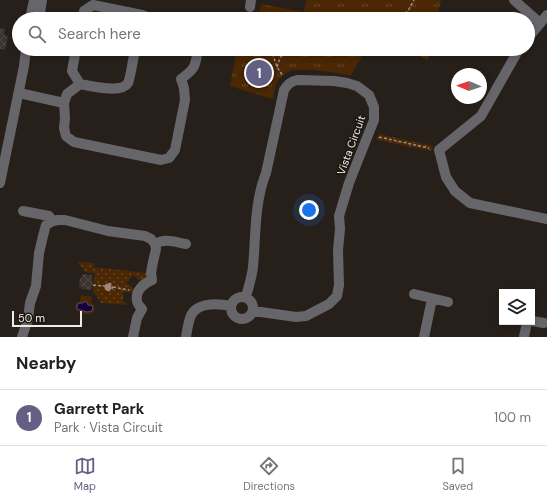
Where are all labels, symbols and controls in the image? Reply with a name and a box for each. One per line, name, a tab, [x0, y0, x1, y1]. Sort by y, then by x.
search box	[12, 12, 535, 56]
icon: search	[26, 23, 48, 45]
text: Search here	[58, 24, 141, 44]
pin: 1	[246, 58, 272, 88]
north arrow	[451, 68, 487, 104]
street label: Vista Circuit	[334, 113, 368, 177]
your location	[299, 200, 319, 220]
map controls	[499, 289, 535, 325]
button: layers	[499, 289, 535, 325]
scale bar	[12, 309, 82, 328]
text: 50 m	[18, 311, 45, 325]
text: Nearby	[16, 352, 76, 374]
text: Garrett Park	[54, 399, 144, 419]
text: 1	[27, 409, 31, 426]
text: 100 m	[494, 409, 531, 426]
text: Park · Vista Circuit	[54, 419, 163, 436]
tab: Map	[74, 455, 96, 493]
tab: Directions	[243, 455, 295, 493]
tab: Saved	[442, 455, 473, 493]

